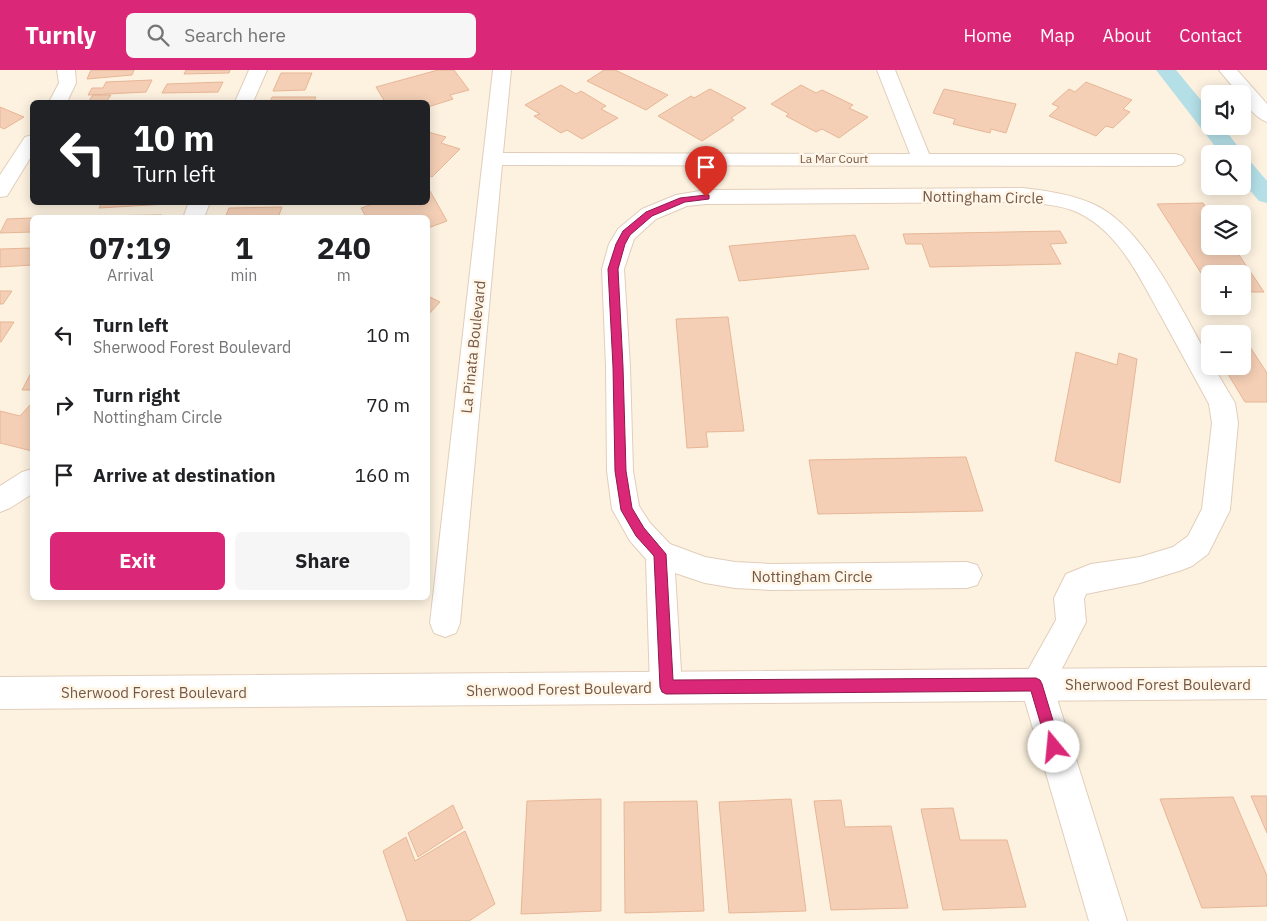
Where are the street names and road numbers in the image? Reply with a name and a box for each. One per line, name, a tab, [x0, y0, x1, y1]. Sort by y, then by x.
street label: La Mar Court	[800, 151, 868, 166]
street label: Nottingham Circle	[922, 186, 1044, 208]
street label: La Pinata Boulevard	[457, 280, 489, 414]
street label: Nottingham Circle	[751, 567, 873, 586]
street label: Sherwood Forest Boulevard	[1065, 675, 1251, 694]
street label: Sherwood Forest Boulevard	[466, 678, 652, 700]
street label: Sherwood Forest Boulevard	[61, 683, 247, 702]

